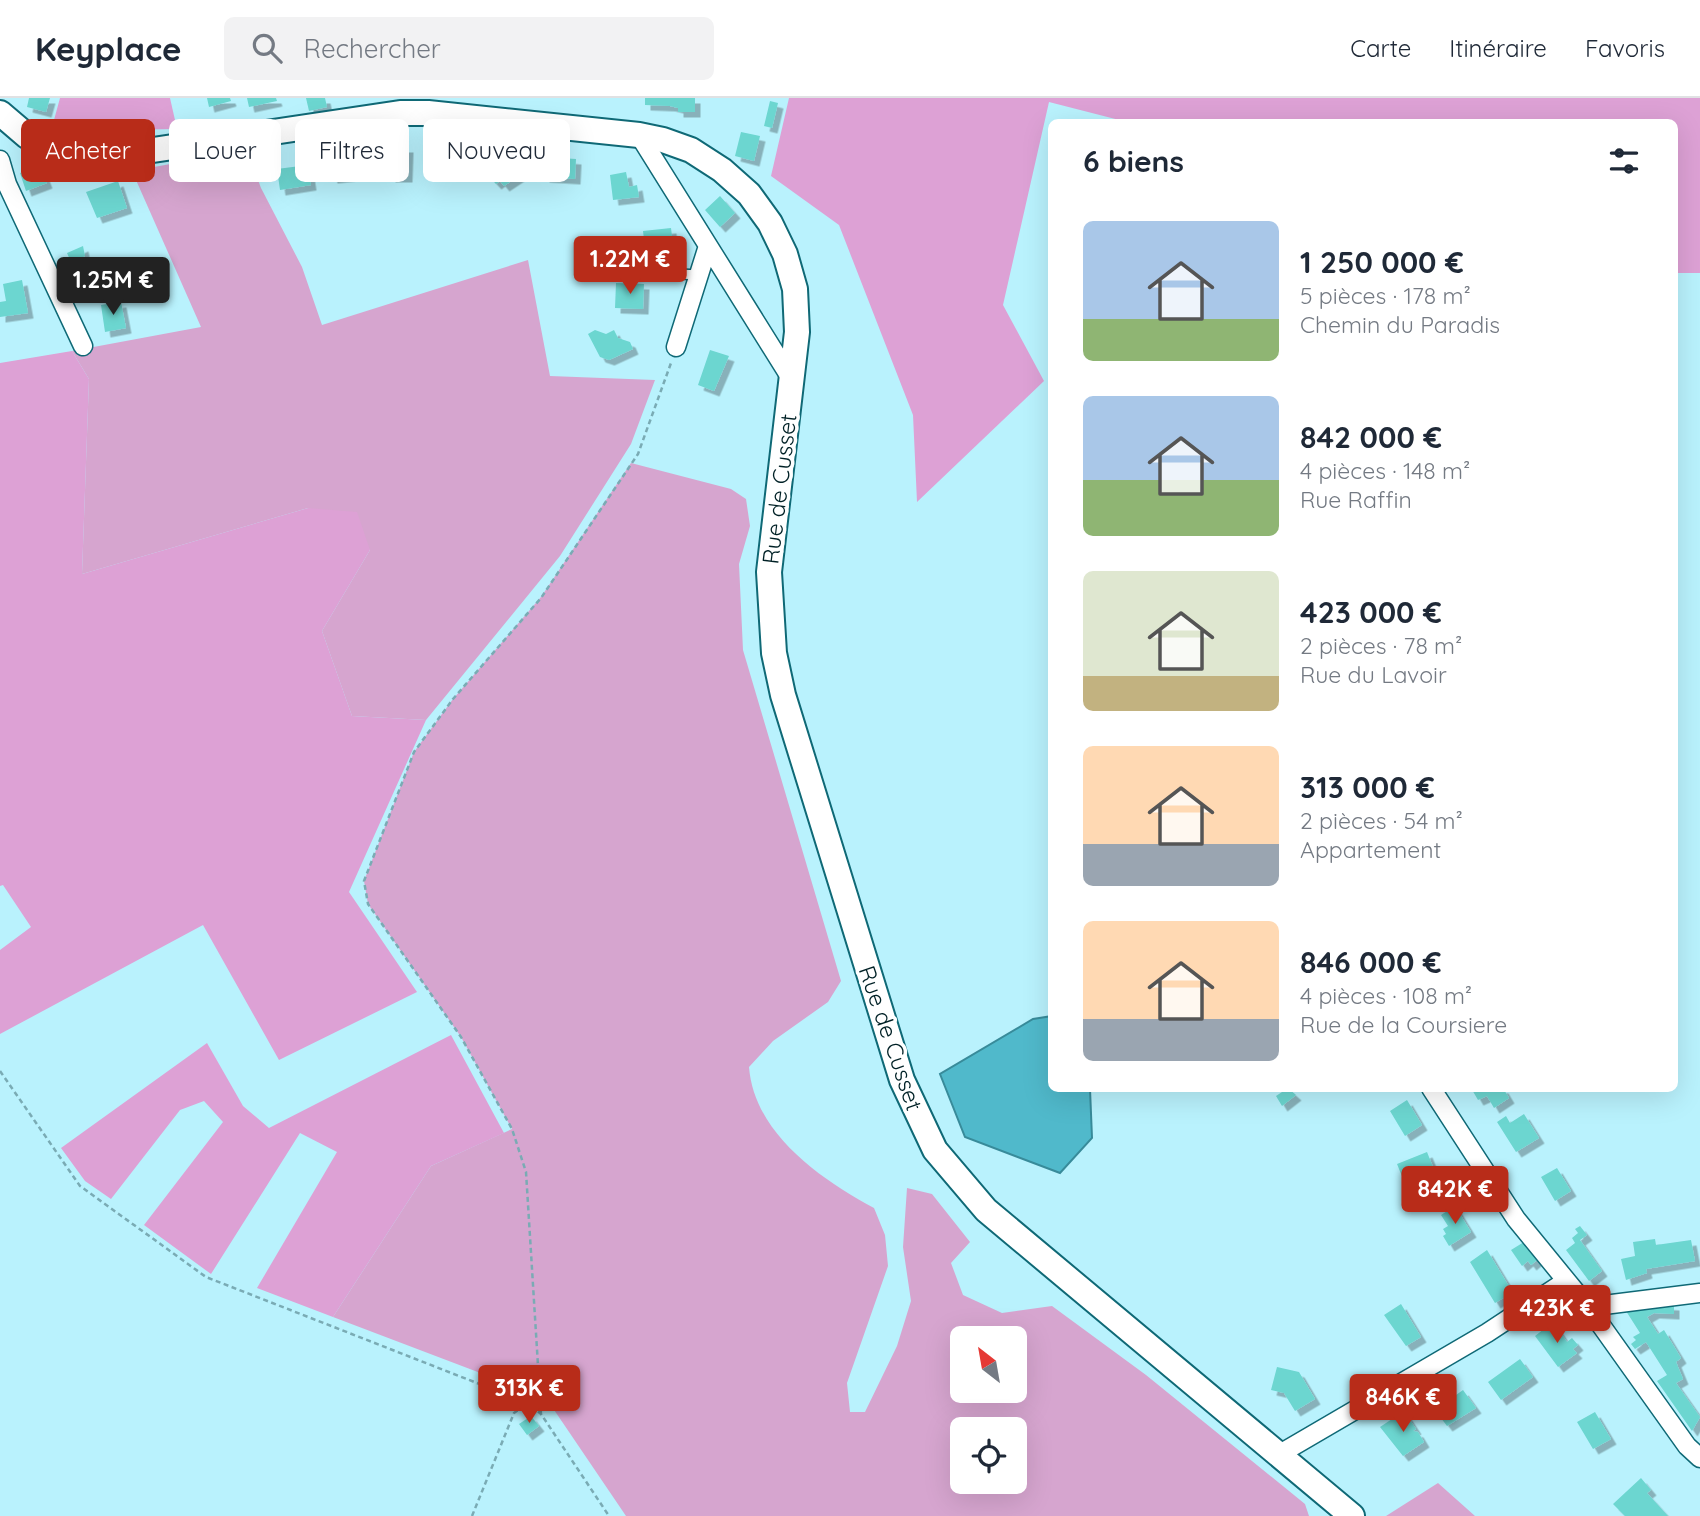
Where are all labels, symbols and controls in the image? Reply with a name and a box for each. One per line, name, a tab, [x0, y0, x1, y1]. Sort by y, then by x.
search box	[224, 17, 714, 80]
text: Keyplace	[35, 28, 182, 69]
icon: search	[248, 29, 286, 67]
text: Rechercher	[304, 32, 441, 65]
text: Carte	[1350, 33, 1411, 63]
text: Itinéraire	[1449, 33, 1547, 63]
text: Favoris	[1585, 33, 1665, 63]
chip: Acheter	[21, 119, 155, 182]
chip: Louer	[169, 119, 281, 182]
chip: Filtres	[295, 119, 409, 182]
chip: Nouveau	[423, 119, 570, 182]
text: 6 biens	[1083, 142, 1184, 180]
icon: filters	[1605, 142, 1643, 180]
pin: 1.22M €	[565, 236, 695, 296]
text: 1 250 000 €	[1300, 243, 1464, 281]
text: 1.22M €	[590, 244, 670, 273]
icon: home	[1139, 249, 1223, 333]
pin: 1.25M €	[48, 258, 178, 317]
text: 1.25M €	[73, 265, 153, 294]
text: 5 pièces · 178 m²	[1300, 281, 1471, 310]
text: Chemin du Paradis	[1300, 310, 1500, 339]
street label: Rue de Cusset	[755, 412, 803, 566]
text: 842 000 €	[1300, 418, 1442, 456]
icon: home	[1139, 424, 1223, 508]
text: 4 pièces · 148 m²	[1300, 456, 1470, 485]
text: Rue Raffin	[1300, 485, 1412, 514]
text: 423 000 €	[1300, 593, 1442, 631]
icon: home	[1139, 599, 1223, 683]
text: 2 pièces · 78 m²	[1300, 631, 1462, 660]
text: Rue du Lavoir	[1300, 660, 1447, 689]
text: 313 000 €	[1300, 768, 1435, 806]
icon: home	[1139, 774, 1223, 858]
text: 2 pièces · 54 m²	[1300, 806, 1463, 835]
text: Appartement	[1300, 835, 1441, 864]
text: 846 000 €	[1300, 943, 1442, 981]
icon: home	[1139, 949, 1223, 1033]
street label: Rue de Cusset	[853, 962, 929, 1114]
text: 4 pièces · 108 m²	[1300, 981, 1472, 1010]
text: Rue de la Coursiere	[1300, 1010, 1507, 1039]
pin: 842K €	[1398, 1166, 1512, 1226]
text: 842K €	[1417, 1174, 1493, 1203]
pin: 423K €	[1500, 1286, 1614, 1345]
text: 423K €	[1520, 1293, 1594, 1322]
north arrow	[950, 1326, 1027, 1404]
map controls	[950, 1326, 1027, 1494]
pin: 313K €	[472, 1366, 586, 1425]
text: 313K €	[494, 1373, 564, 1402]
pin: 846K €	[1346, 1374, 1460, 1434]
text: 846K €	[1366, 1382, 1440, 1411]
button: locate	[950, 1417, 1027, 1494]

